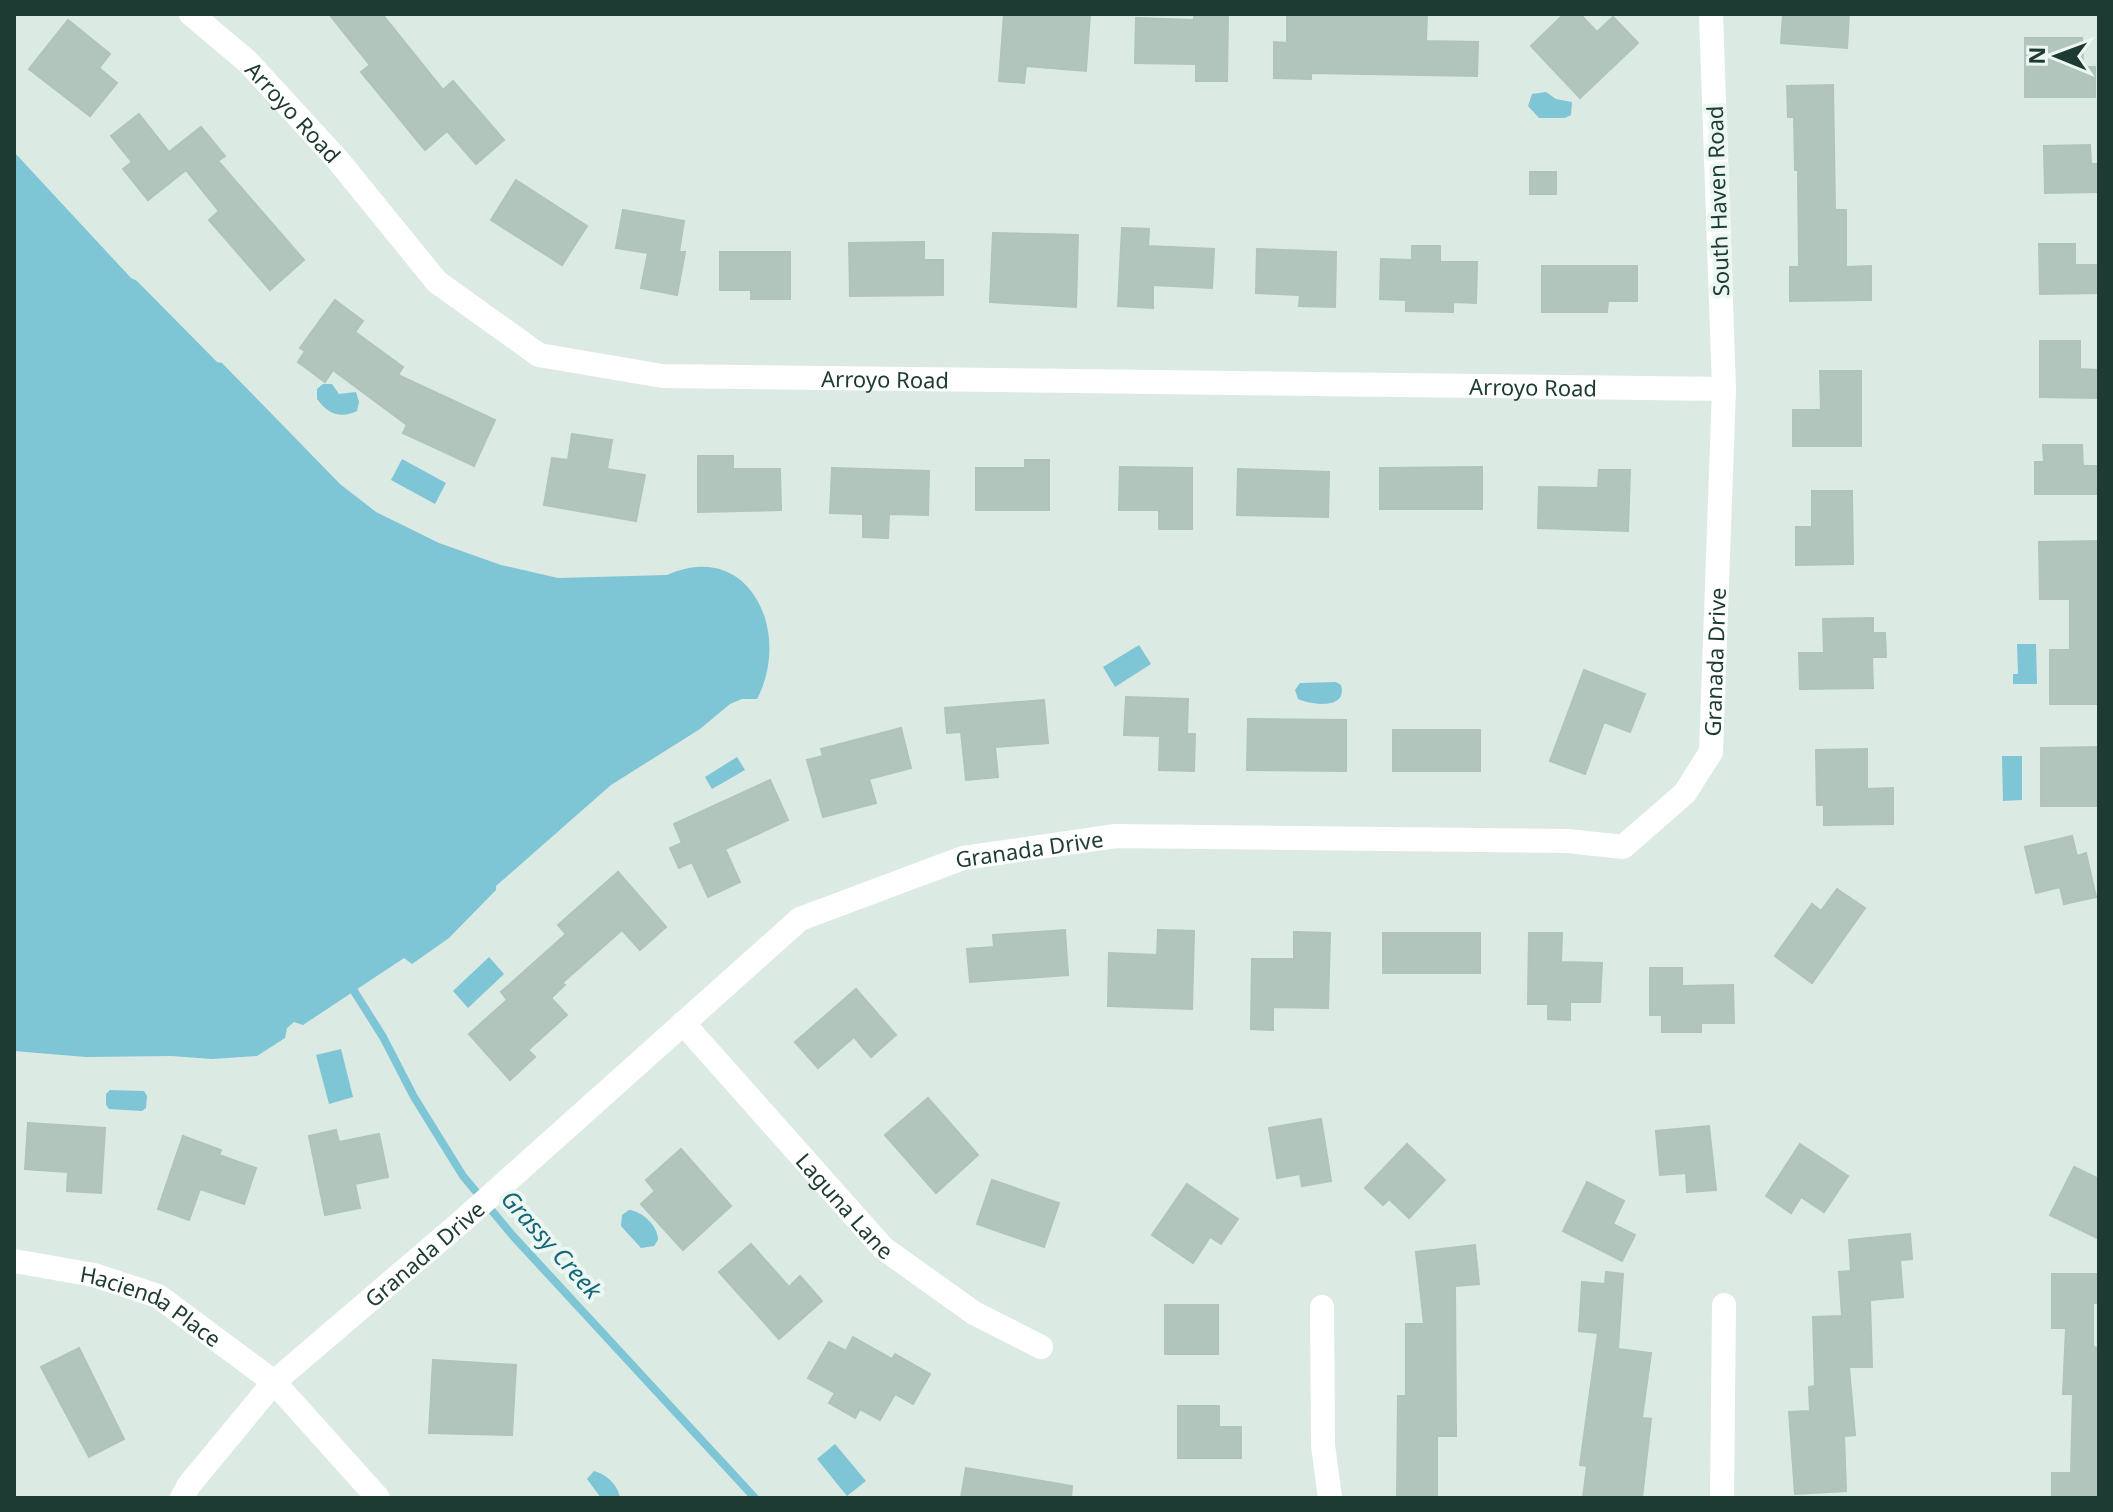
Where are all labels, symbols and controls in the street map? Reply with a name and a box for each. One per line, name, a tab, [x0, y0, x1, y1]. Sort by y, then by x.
north arrow	[2017, 16, 2097, 96]
text: N	[2021, 46, 2051, 65]
street label: Arroyo Road	[239, 54, 348, 169]
street label: South Haven Road	[1699, 105, 1735, 297]
street label: Arroyo Road	[821, 363, 949, 395]
street label: Arroyo Road	[1469, 371, 1597, 402]
street label: Granada Drive	[1697, 587, 1732, 737]
street label: Granada Drive	[953, 823, 1105, 874]
street label: Laguna Lane	[790, 1146, 899, 1266]
water label: Grassy Creek	[494, 1182, 611, 1306]
street label: Granada Drive	[358, 1193, 491, 1313]
street label: Hacienda Place	[78, 1258, 228, 1353]

